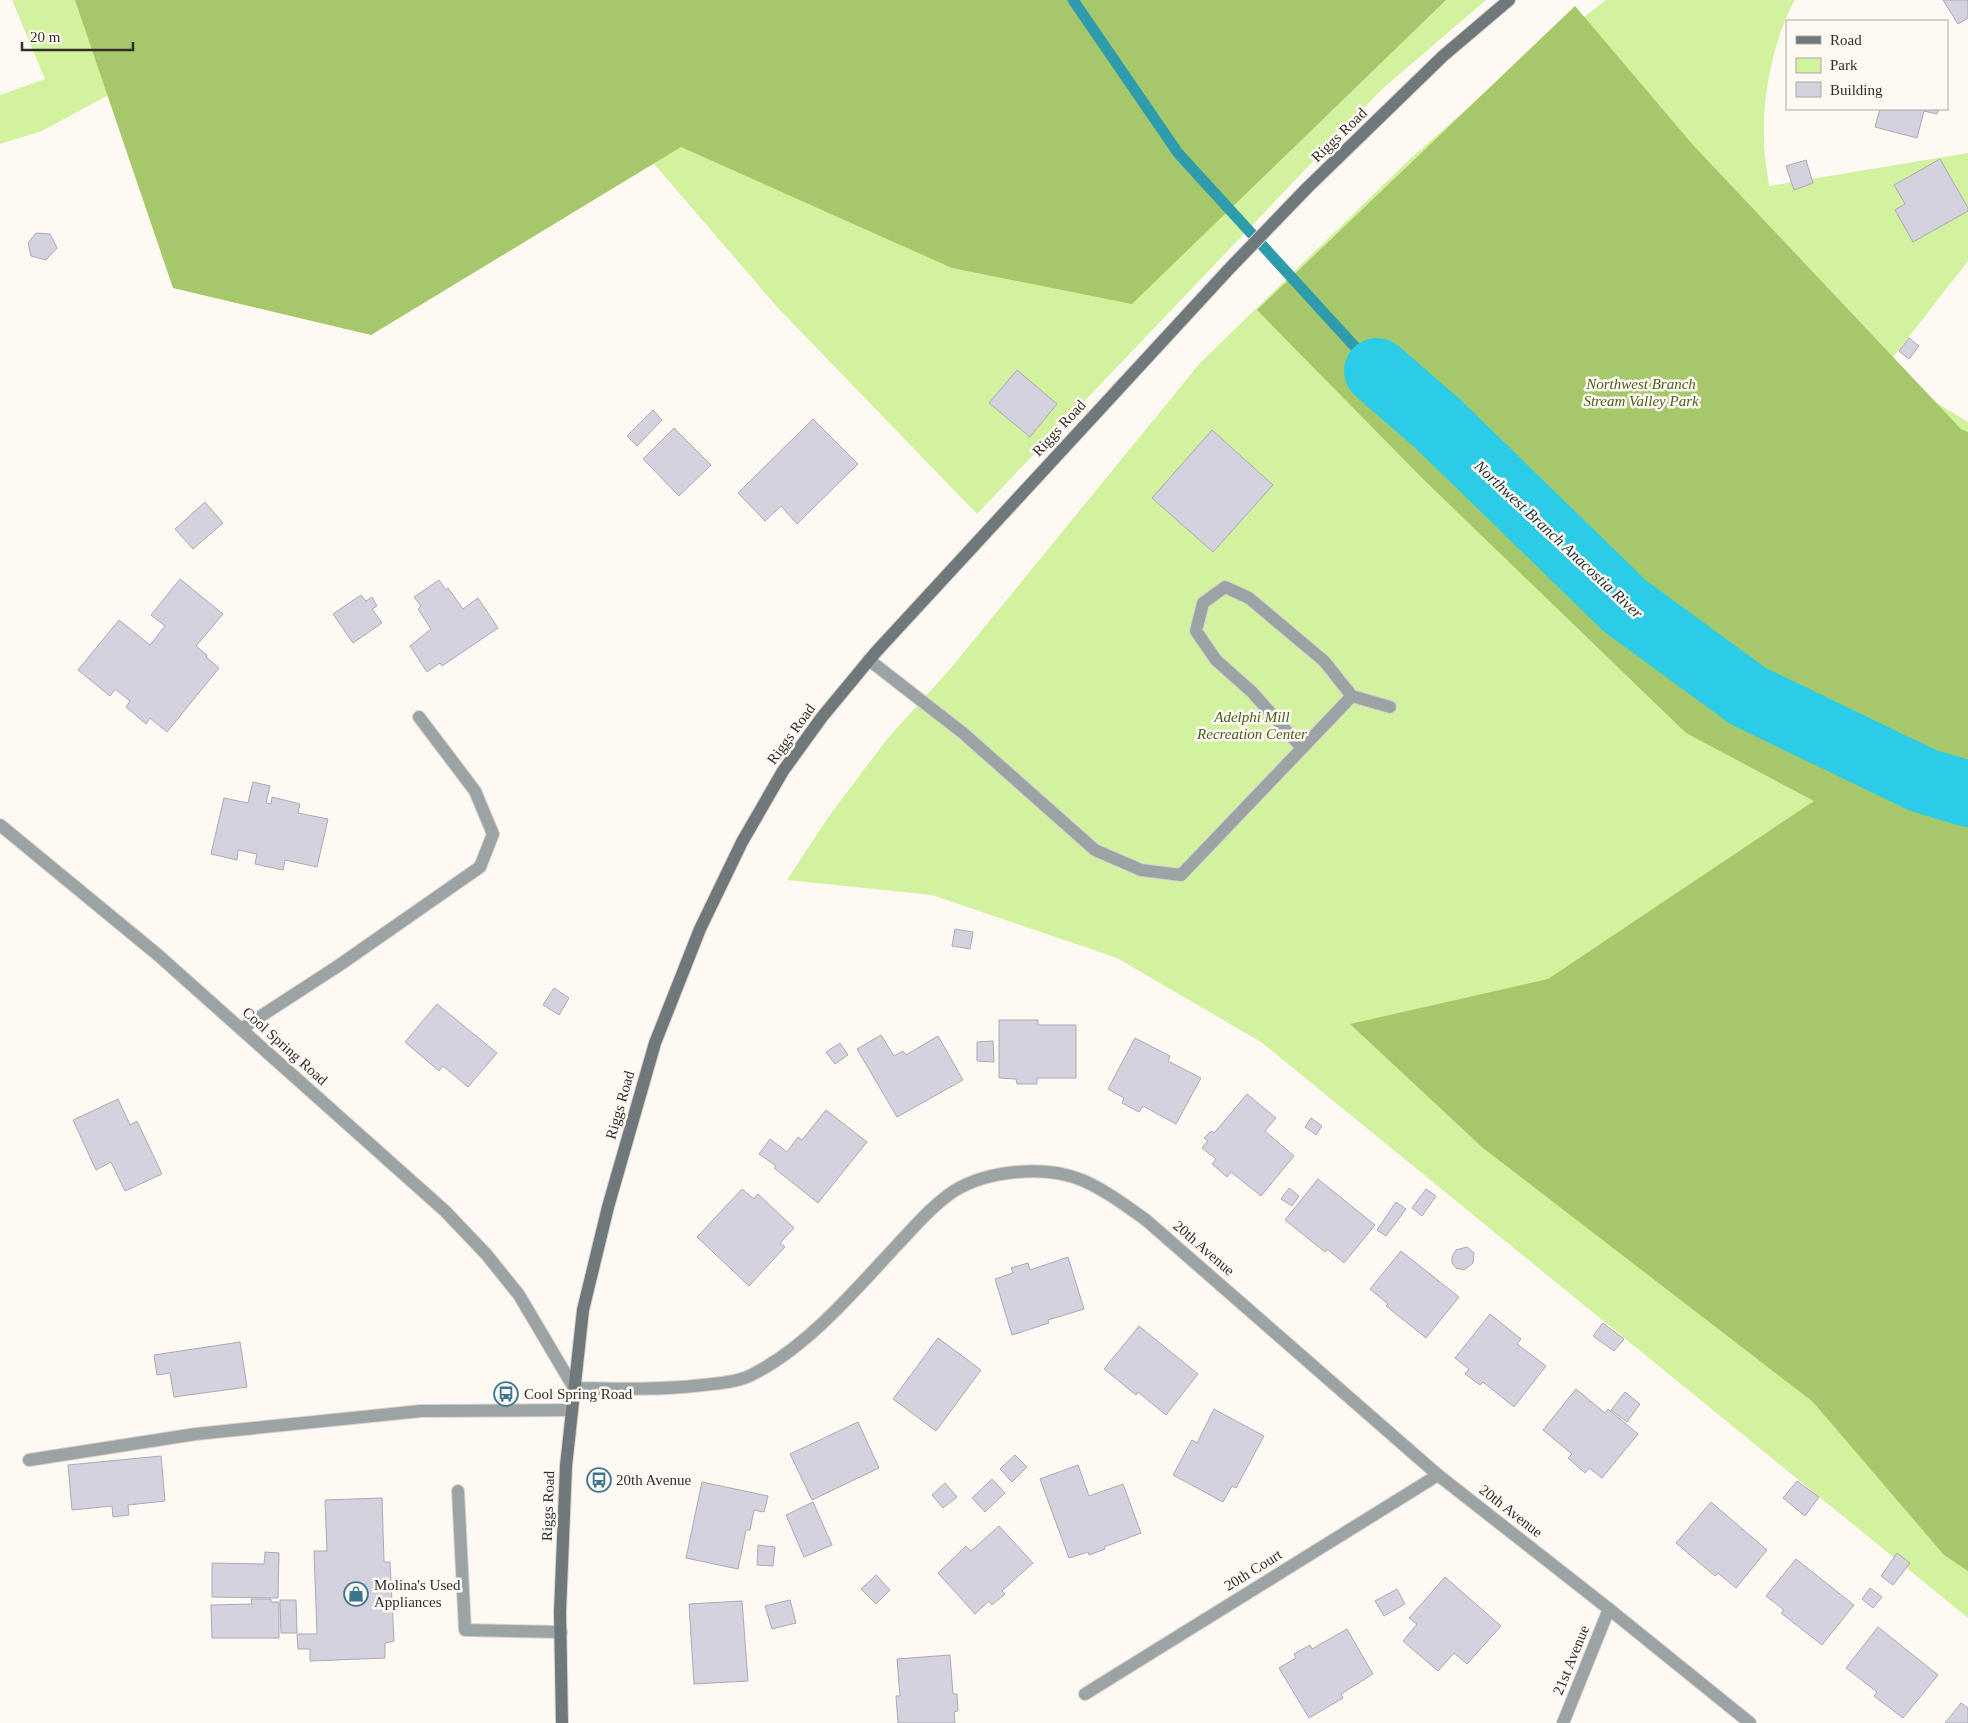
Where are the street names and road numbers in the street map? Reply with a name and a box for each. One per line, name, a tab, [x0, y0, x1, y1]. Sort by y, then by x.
street label: Riggs Road	[1308, 104, 1370, 165]
street label: Riggs Road	[1029, 396, 1089, 459]
street label: Riggs Road	[764, 700, 818, 767]
street label: Cool Spring Road	[239, 1004, 331, 1089]
street label: Riggs Road	[603, 1068, 638, 1141]
street label: 20th Avenue	[1170, 1217, 1238, 1279]
street label: Riggs Road	[539, 1470, 557, 1541]
street label: 20th Avenue	[1476, 1482, 1546, 1541]
street label: 20th Court	[1221, 1546, 1285, 1594]
street label: 21st Avenue	[1550, 1623, 1592, 1697]

